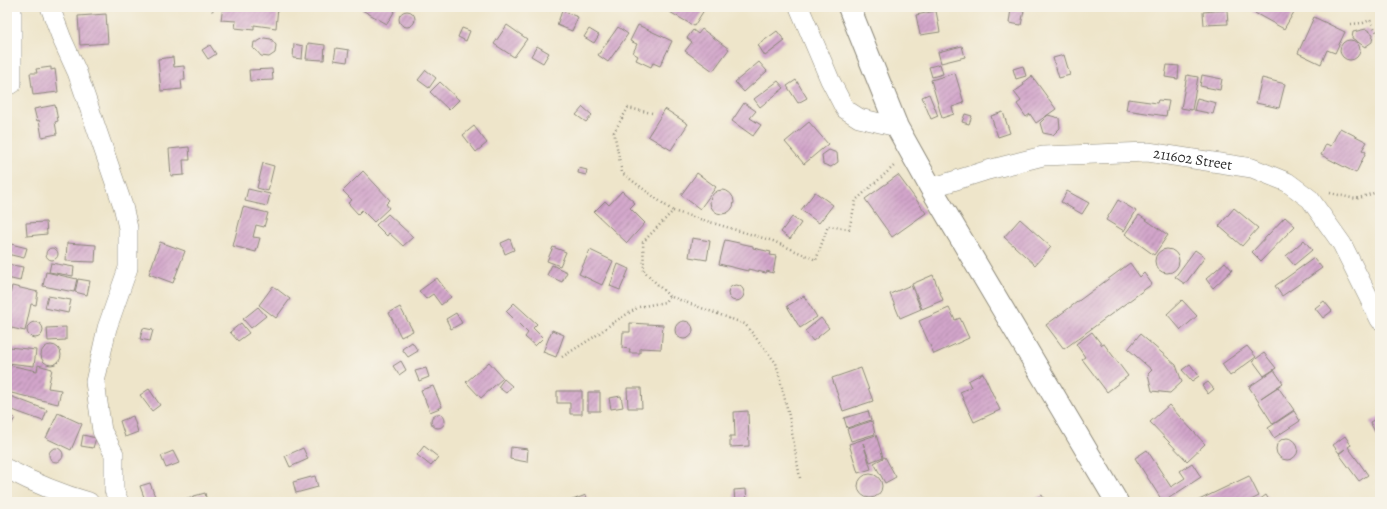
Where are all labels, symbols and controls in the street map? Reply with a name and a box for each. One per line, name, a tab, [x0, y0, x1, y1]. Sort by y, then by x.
street label: 211602 Street	[1152, 143, 1234, 175]

